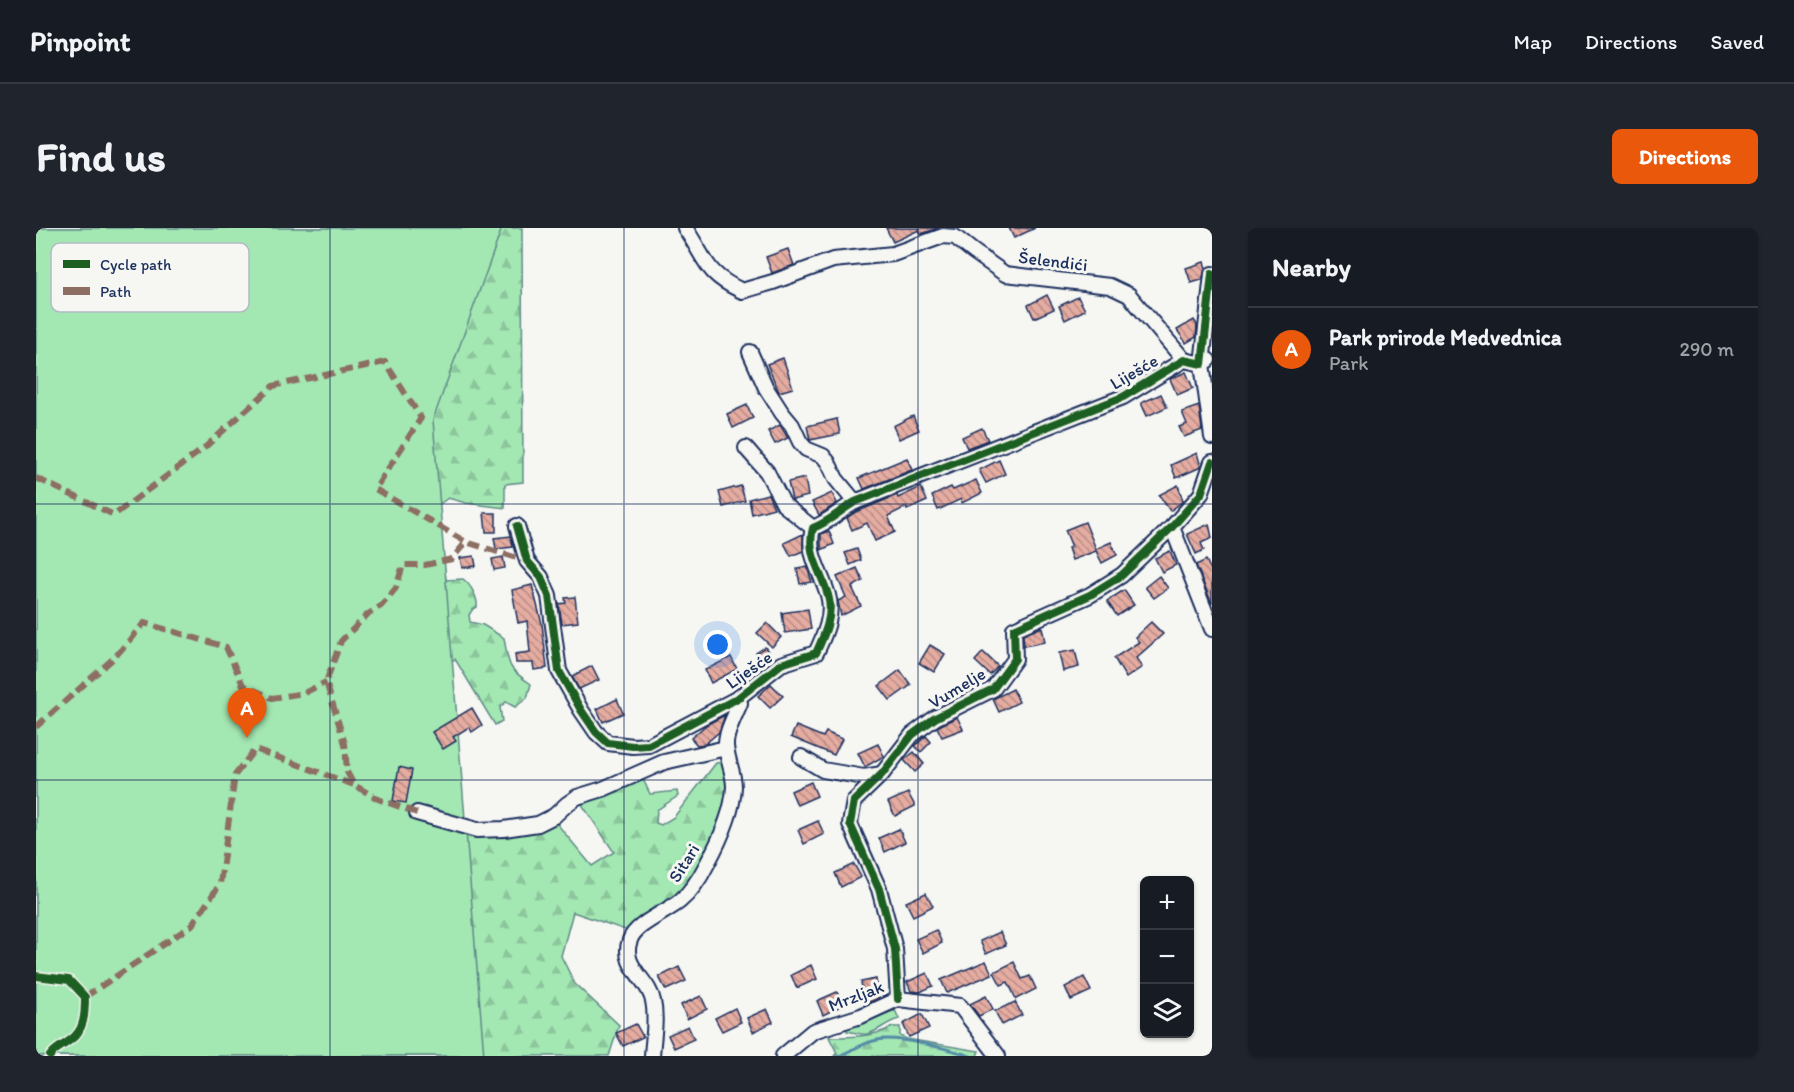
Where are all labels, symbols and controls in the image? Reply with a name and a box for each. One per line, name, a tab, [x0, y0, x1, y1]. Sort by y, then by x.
text: Pinpoint	[30, 24, 131, 58]
text: Map	[1514, 29, 1552, 54]
text: Directions	[1585, 29, 1677, 54]
text: Saved	[1710, 29, 1764, 54]
button: Directions	[1612, 129, 1758, 184]
text: Find us	[36, 131, 166, 182]
legend	[51, 243, 249, 312]
street label: Šelendići	[1017, 246, 1089, 276]
text: Nearby	[1272, 251, 1351, 283]
text: Cycle path	[100, 255, 172, 274]
text: Path	[100, 282, 131, 301]
text: Park prirode Medvednica	[1329, 324, 1562, 351]
text: A	[1285, 337, 1298, 361]
text: 290 m	[1679, 337, 1734, 361]
street label: Liješće	[1106, 350, 1162, 394]
text: Park	[1329, 351, 1368, 375]
your location	[703, 630, 732, 659]
street label: Liješće	[721, 646, 777, 694]
street label: Vumelje	[925, 662, 989, 714]
pin: A	[228, 688, 266, 738]
street label: Sitari	[664, 839, 704, 887]
map controls	[1140, 876, 1194, 1038]
button: +	[1140, 876, 1194, 930]
button: −	[1140, 930, 1194, 984]
street label: Mrzljak	[825, 975, 887, 1017]
button: layers	[1140, 984, 1194, 1038]

